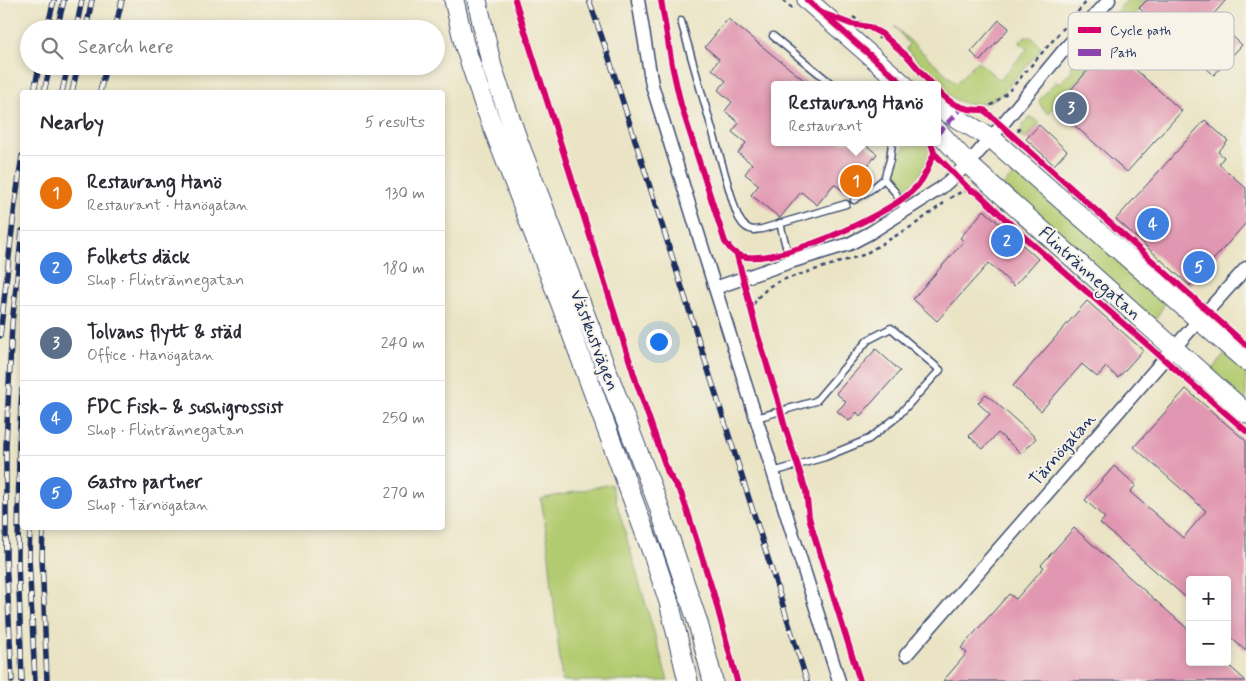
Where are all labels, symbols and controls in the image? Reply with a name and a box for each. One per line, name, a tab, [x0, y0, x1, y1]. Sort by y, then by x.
legend	[1068, 12, 1234, 70]
search box	[20, 20, 445, 75]
text: Cycle path	[1110, 22, 1171, 40]
icon: search	[38, 34, 66, 62]
text: Search here	[78, 35, 174, 60]
text: Path	[1110, 44, 1137, 62]
popup	[771, 81, 941, 146]
pin: 3	[1055, 89, 1087, 127]
text: Restaurang Hanö	[789, 91, 923, 116]
text: Nearby	[40, 109, 104, 137]
text: 5 results	[365, 112, 425, 133]
text: Restaurant	[789, 116, 863, 137]
pin: 1	[840, 162, 872, 200]
text: Restaurang Hanö	[87, 170, 222, 195]
text: 1	[52, 183, 60, 204]
text: 130 m	[384, 183, 425, 204]
text: Restaurant · Hanögatan	[87, 195, 249, 216]
pin: 4	[1137, 205, 1169, 243]
street label: Flintrännegatan	[1032, 221, 1146, 327]
pin: 2	[991, 222, 1023, 260]
text: Folkets däck	[87, 245, 190, 270]
pin: 5	[1183, 248, 1215, 286]
text: 2	[52, 258, 60, 279]
text: 180 m	[382, 258, 425, 279]
text: Shop · Flintrännegatan	[87, 270, 244, 291]
street label: Västkustvägen	[564, 286, 624, 394]
text: Tolvans flytt & städ	[87, 320, 242, 345]
your location	[646, 329, 672, 355]
text: 3	[52, 333, 60, 354]
text: 240 m	[381, 333, 425, 354]
text: Office · Hanögatan	[87, 345, 214, 366]
text: FDC Fisk- & sushigrossist	[87, 395, 283, 420]
text: 4	[51, 408, 61, 429]
text: 250 m	[382, 408, 425, 429]
street label: Tärnögatan	[1024, 408, 1101, 492]
text: Shop · Flintrännegatan	[87, 420, 244, 441]
text: Gastro partner	[87, 470, 202, 495]
text: 5	[51, 483, 61, 504]
text: 270 m	[382, 483, 425, 504]
text: Shop · Tärnögatan	[87, 495, 209, 516]
map controls	[1186, 576, 1231, 666]
button: +	[1186, 576, 1231, 621]
button: −	[1186, 621, 1231, 666]

